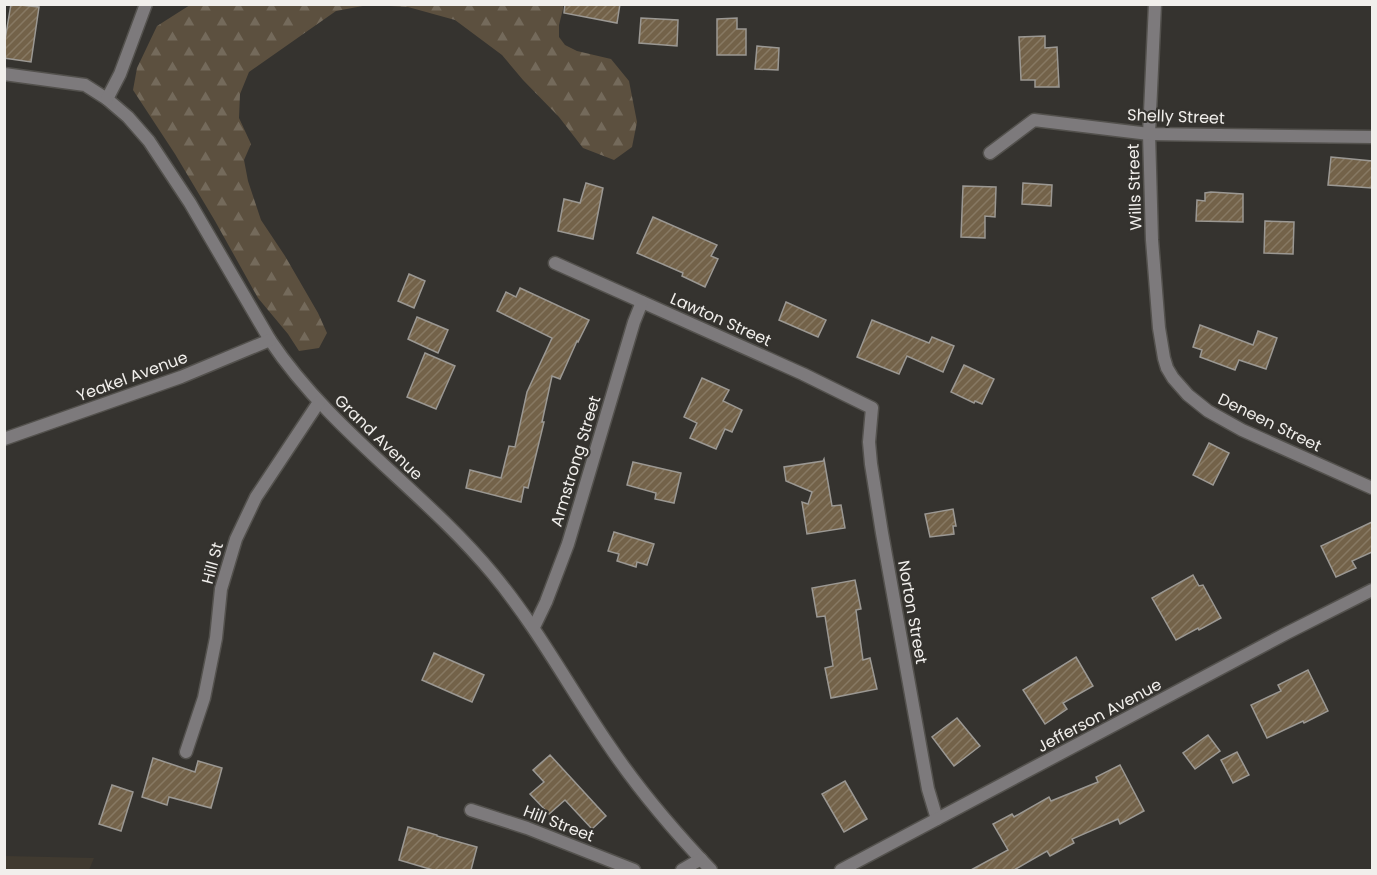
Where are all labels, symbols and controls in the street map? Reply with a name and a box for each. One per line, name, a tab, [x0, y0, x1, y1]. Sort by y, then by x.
street label: Shelly Street	[1127, 103, 1225, 130]
street label: Wills Street	[1121, 143, 1148, 231]
street label: Lawton Street	[667, 287, 775, 352]
street label: Yeakel Avenue	[73, 346, 191, 407]
street label: Deneen Street	[1214, 387, 1326, 458]
street label: Grand Avenue	[329, 389, 428, 486]
street label: Armstrong Street	[545, 393, 606, 529]
street label: Hill St	[196, 540, 229, 587]
street label: Norton Street	[892, 558, 933, 666]
street label: Jefferson Avenue	[1033, 673, 1166, 758]
street label: Hill Street	[520, 799, 598, 848]

